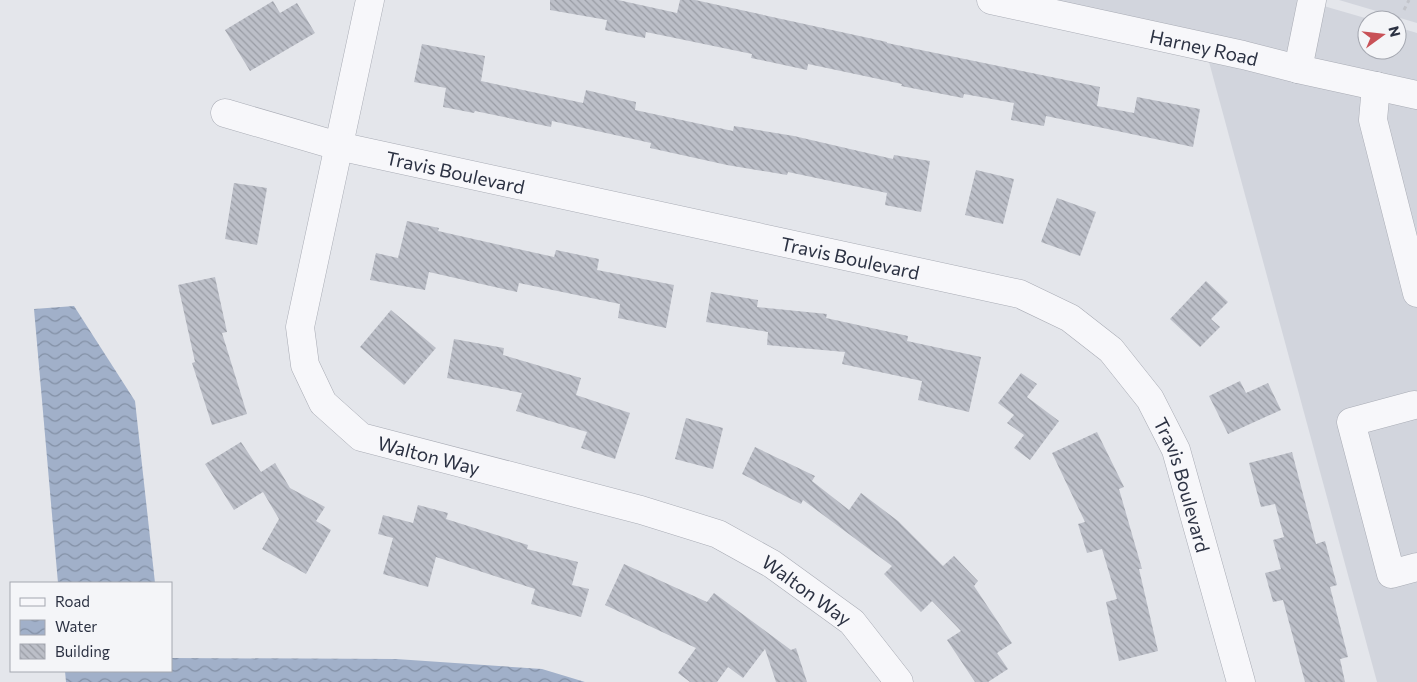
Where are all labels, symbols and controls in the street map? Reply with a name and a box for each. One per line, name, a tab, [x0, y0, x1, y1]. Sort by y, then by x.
north arrow	[1357, 10, 1407, 60]
street label: Harney Road	[1148, 23, 1261, 70]
text: N	[1385, 24, 1405, 39]
street label: Travis Boulevard	[384, 145, 527, 198]
street label: Travis Boulevard	[779, 231, 922, 283]
street label: Travis Boulevard	[1150, 413, 1216, 555]
street label: Walton Way	[375, 430, 483, 479]
street label: Walton Way	[758, 549, 856, 630]
legend	[10, 582, 172, 672]
text: Road	[55, 592, 90, 610]
text: Water	[55, 617, 97, 635]
text: Building	[55, 642, 110, 660]

